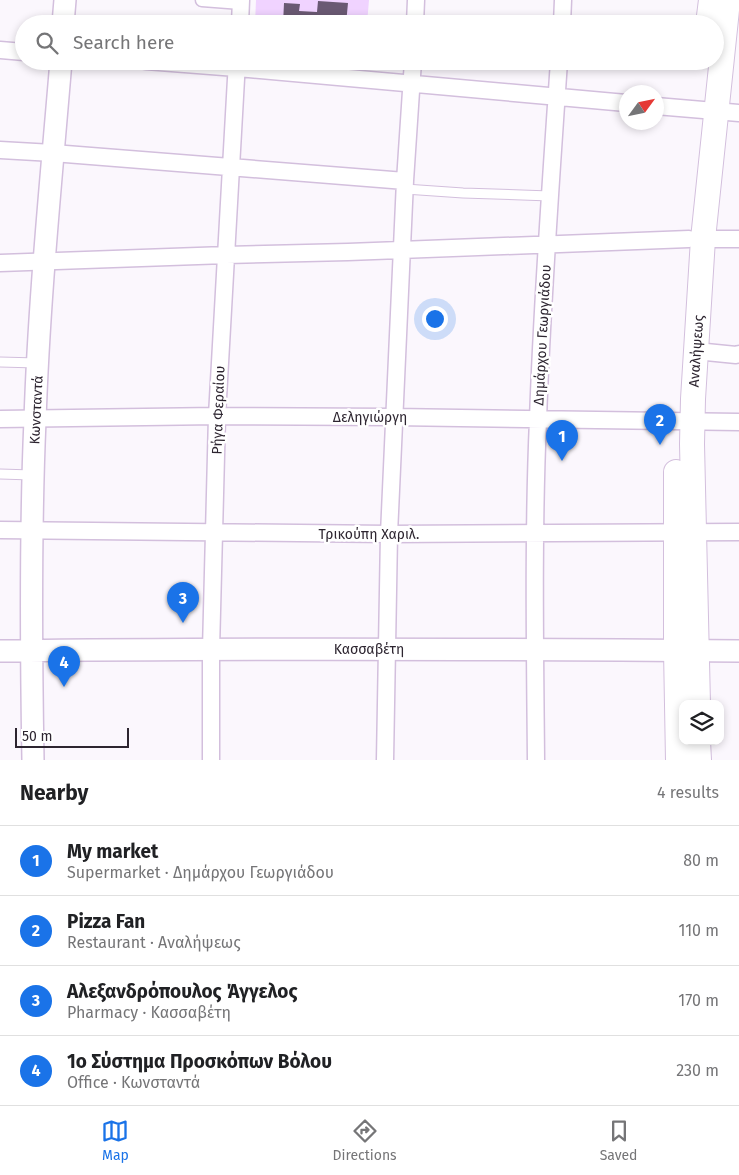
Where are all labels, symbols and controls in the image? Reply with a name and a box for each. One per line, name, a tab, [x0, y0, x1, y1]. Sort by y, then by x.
search box	[15, 15, 724, 70]
icon: search	[33, 29, 61, 57]
text: Search here	[73, 31, 174, 54]
north arrow	[619, 85, 664, 130]
street label: Δημάρχου Γεωργιάδου	[530, 264, 555, 406]
your location	[422, 306, 448, 332]
street label: Αναλήψεως	[685, 314, 708, 388]
street label: Ρήγα Φεραίου	[208, 365, 229, 455]
street label: Κωνσταντά	[26, 375, 47, 445]
pin: 2	[644, 404, 676, 445]
street label: Δεληγιώργη	[333, 409, 407, 426]
pin: 1	[546, 420, 578, 461]
street label: Τρικούπη Χαριλ.	[319, 526, 419, 543]
pin: 3	[167, 582, 199, 623]
street label: Κασσαβέτη	[334, 641, 404, 658]
pin: 4	[48, 646, 80, 687]
map controls	[679, 700, 724, 745]
button: layers	[679, 700, 724, 745]
scale bar	[15, 725, 129, 748]
text: 50 m	[22, 728, 53, 745]
text: Nearby	[20, 780, 88, 806]
text: 4 results	[657, 783, 719, 802]
text: My market	[67, 840, 158, 863]
text: 1	[32, 851, 40, 870]
text: 80 m	[683, 851, 719, 870]
text: Supermarket · Δημάρχου Γεωργιάδου	[67, 863, 334, 882]
text: Pizza Fan	[67, 910, 145, 933]
text: 2	[32, 921, 40, 940]
text: 110 m	[678, 921, 719, 940]
text: Restaurant · Αναλήψεως	[67, 933, 241, 952]
text: Αλεξανδρόπουλος Άγγελος	[67, 980, 298, 1003]
text: 3	[32, 991, 40, 1010]
text: 170 m	[678, 991, 719, 1010]
text: Pharmacy · Κασσαβέτη	[67, 1003, 231, 1022]
text: 1ο Σύστημα Προσκόπων Βόλου	[67, 1050, 332, 1073]
text: 4	[31, 1061, 41, 1080]
text: 230 m	[676, 1061, 719, 1080]
text: Office · Κωνσταντά	[67, 1073, 200, 1092]
tab: Map	[101, 1117, 129, 1164]
tab: Directions	[332, 1117, 397, 1164]
tab: Saved	[600, 1117, 638, 1164]

